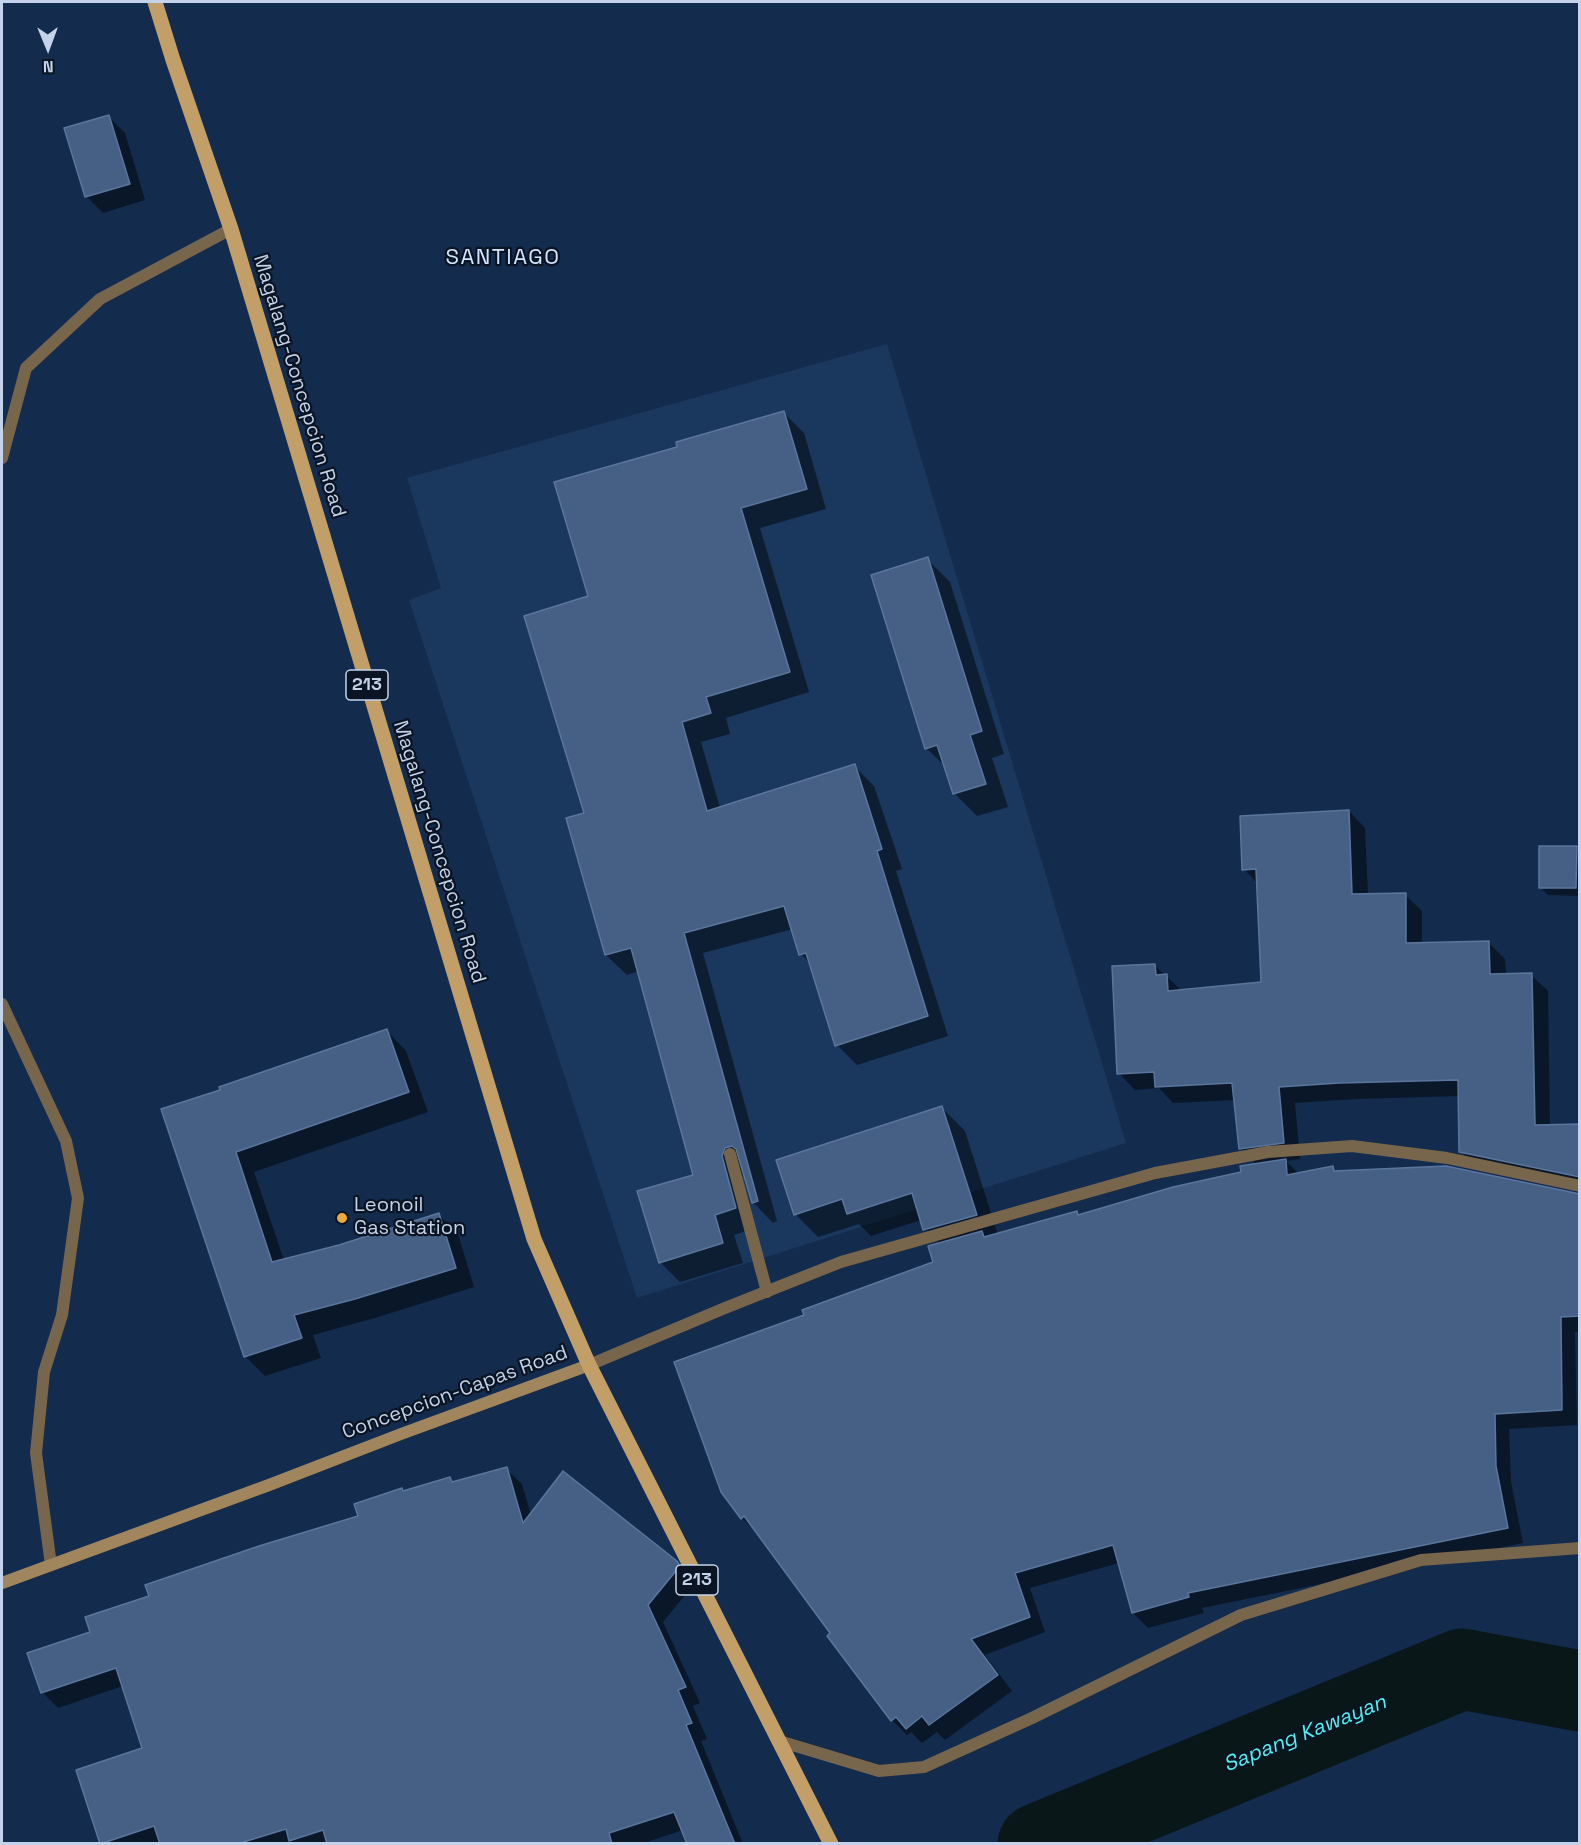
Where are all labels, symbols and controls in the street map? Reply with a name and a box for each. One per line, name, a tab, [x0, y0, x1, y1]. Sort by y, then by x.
north arrow	[18, 18, 78, 78]
text: N	[43, 56, 54, 77]
district label: SANTIAGO	[445, 245, 561, 271]
street label: Magalang-Concepcion Road	[248, 252, 350, 520]
road number: 213	[346, 670, 388, 700]
street label: Magalang-Concepcion Road	[388, 718, 490, 986]
place label: Leonoil Gas Station	[354, 1194, 465, 1241]
marker: Leonoil Gas Station	[335, 1211, 349, 1225]
street label: Concepcion-Capas Road	[339, 1341, 571, 1445]
road number: 213	[676, 1565, 718, 1595]
water label: Sapang Kawayan	[1220, 1690, 1390, 1778]

